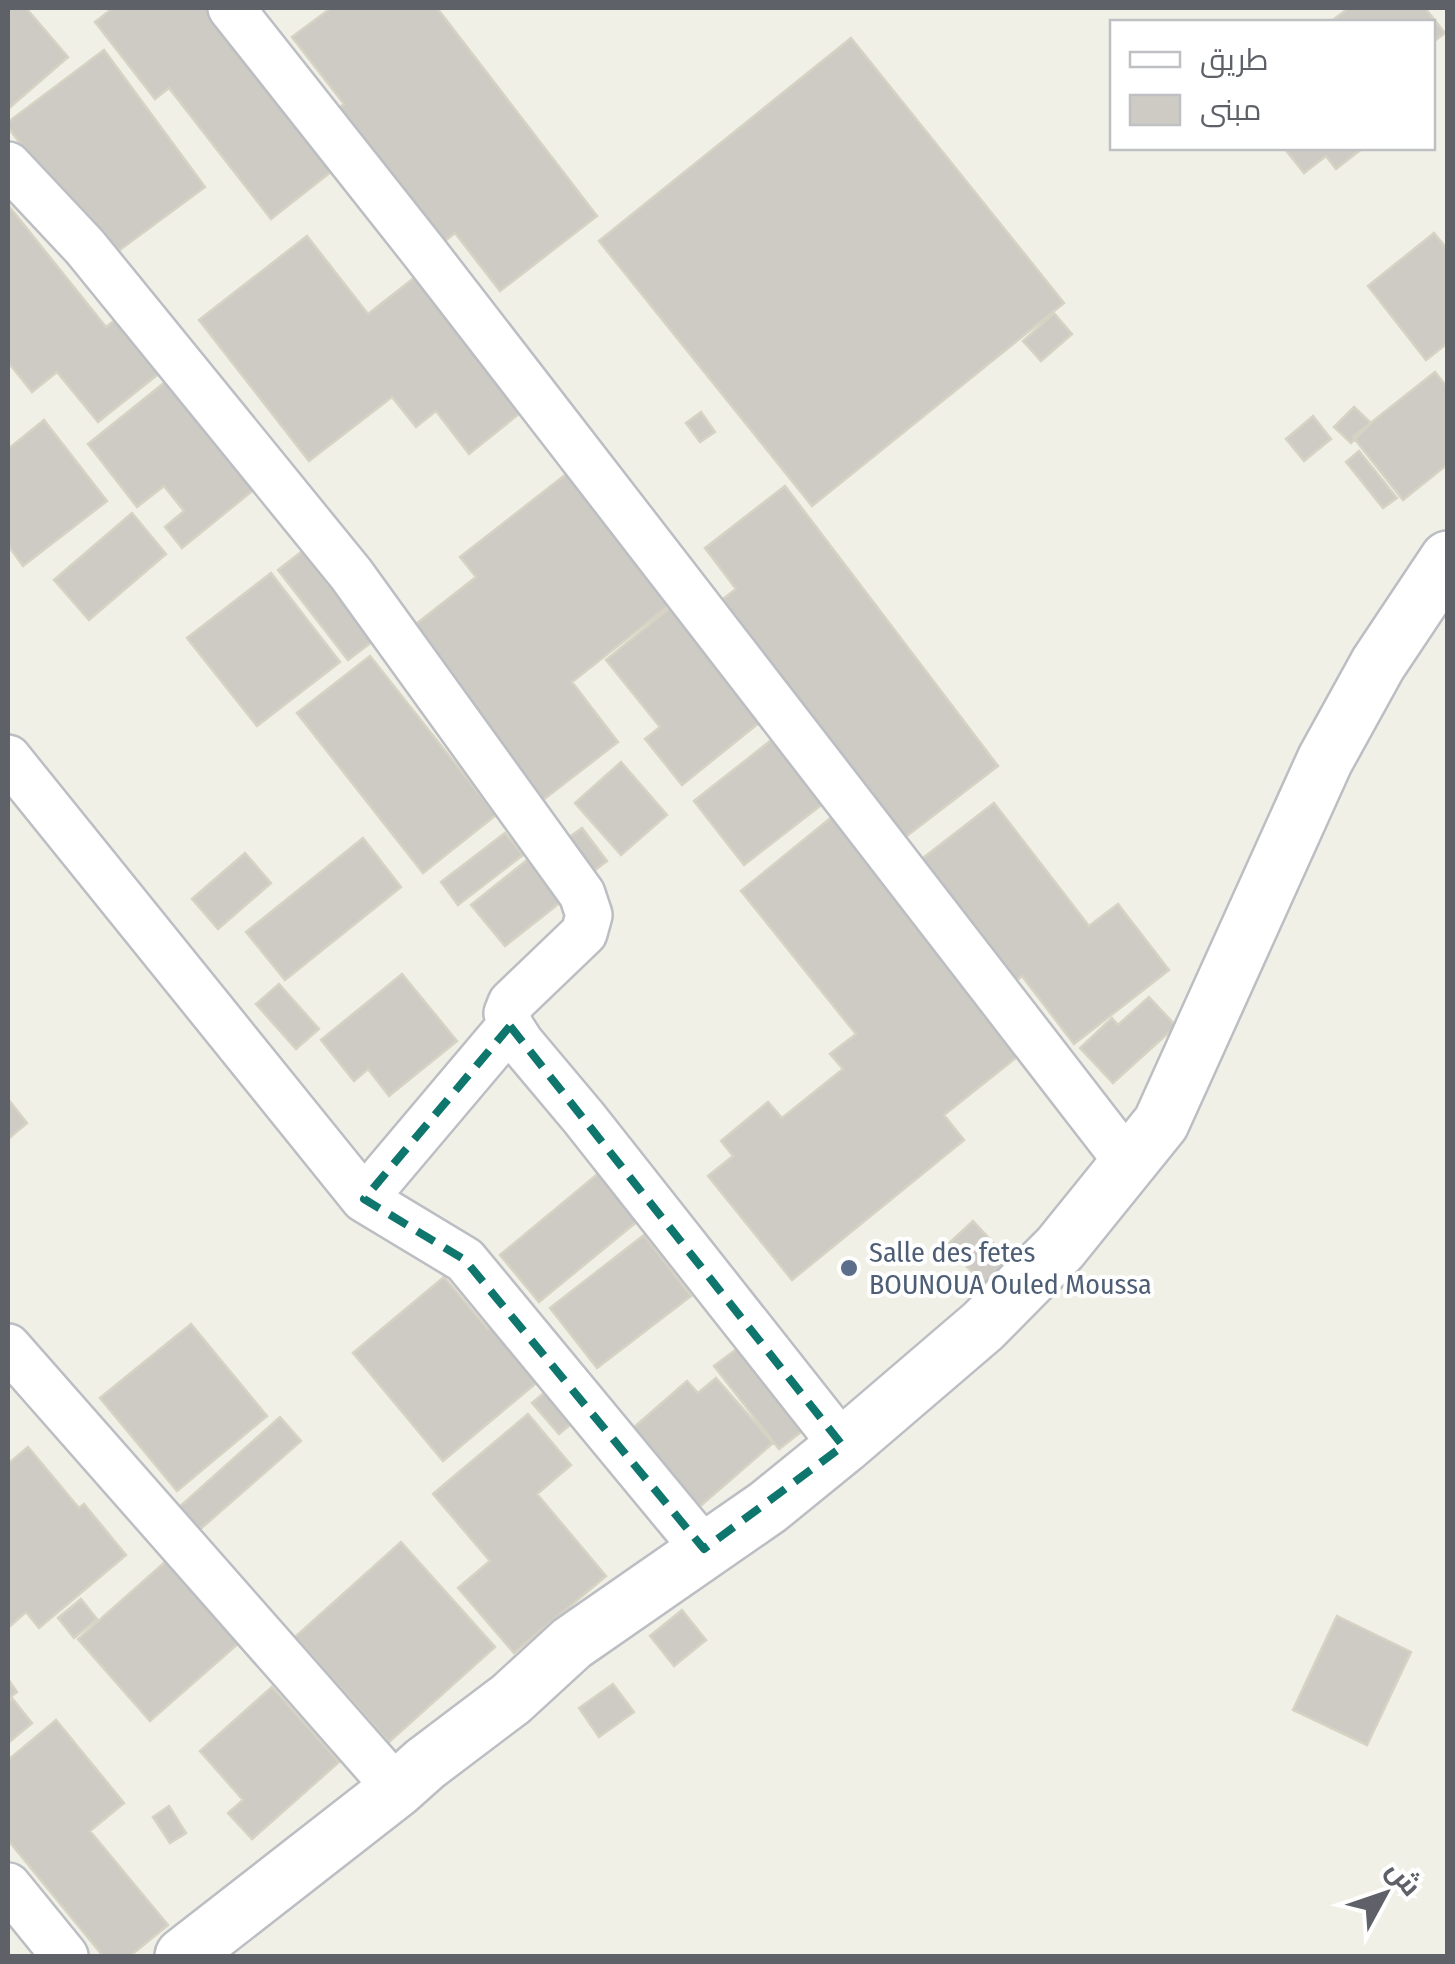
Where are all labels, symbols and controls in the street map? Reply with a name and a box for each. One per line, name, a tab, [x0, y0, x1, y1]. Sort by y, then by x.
legend	[1110, 20, 1435, 150]
text: طريق	[1200, 42, 1269, 78]
text: مبنى	[1200, 92, 1261, 128]
place label: Salle des fetes BOUNOUA Ouled Moussa	[869, 1236, 1152, 1301]
marker: Salle des fetes BOUNOUA Ouled Moussa	[838, 1257, 860, 1279]
north arrow	[1335, 1844, 1435, 1944]
text: ش	[1380, 1854, 1428, 1903]

